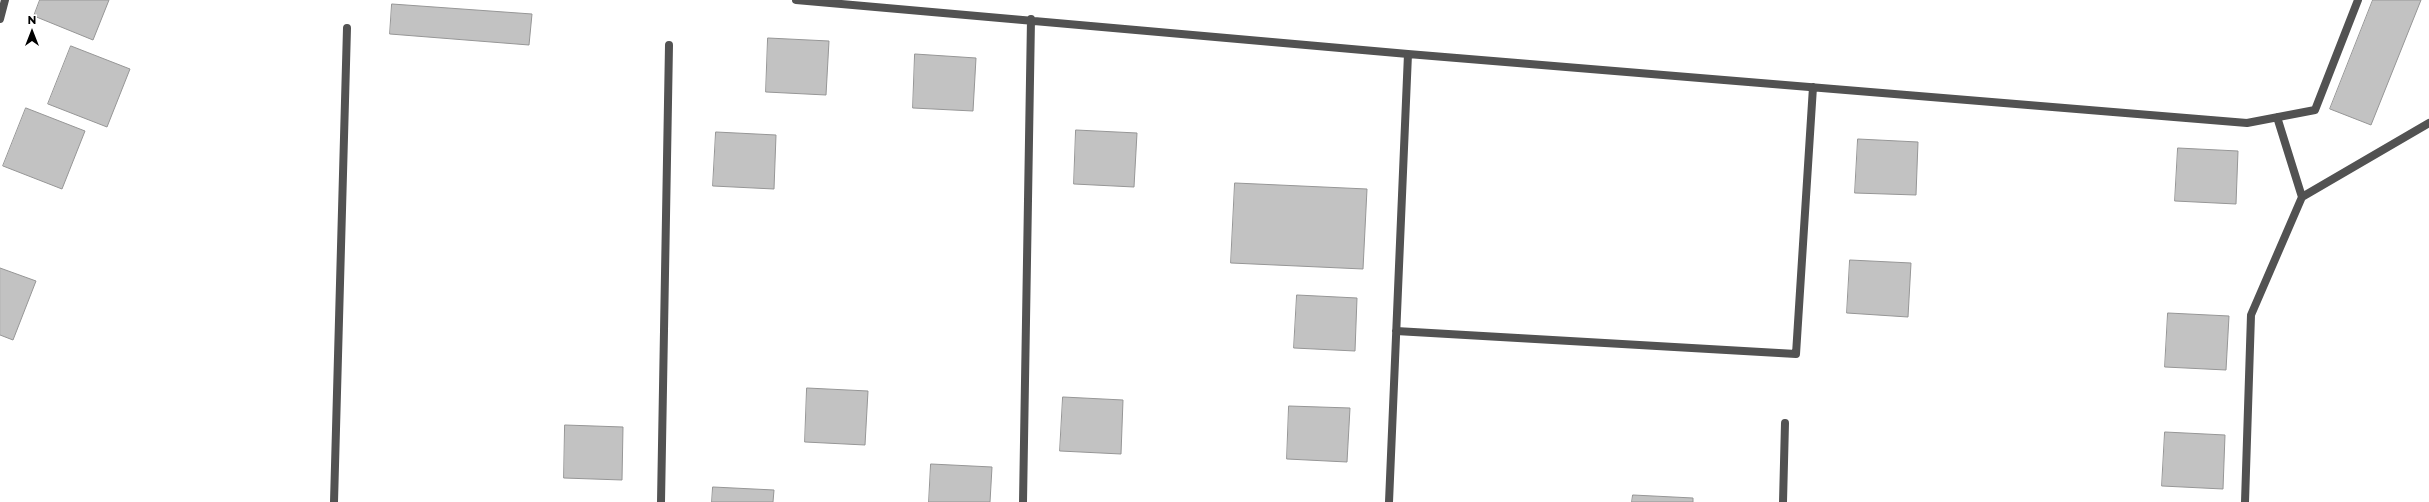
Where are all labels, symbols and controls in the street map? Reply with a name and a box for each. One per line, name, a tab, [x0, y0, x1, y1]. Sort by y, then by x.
north arrow	[12, 12, 52, 52]
text: N	[28, 13, 36, 27]

